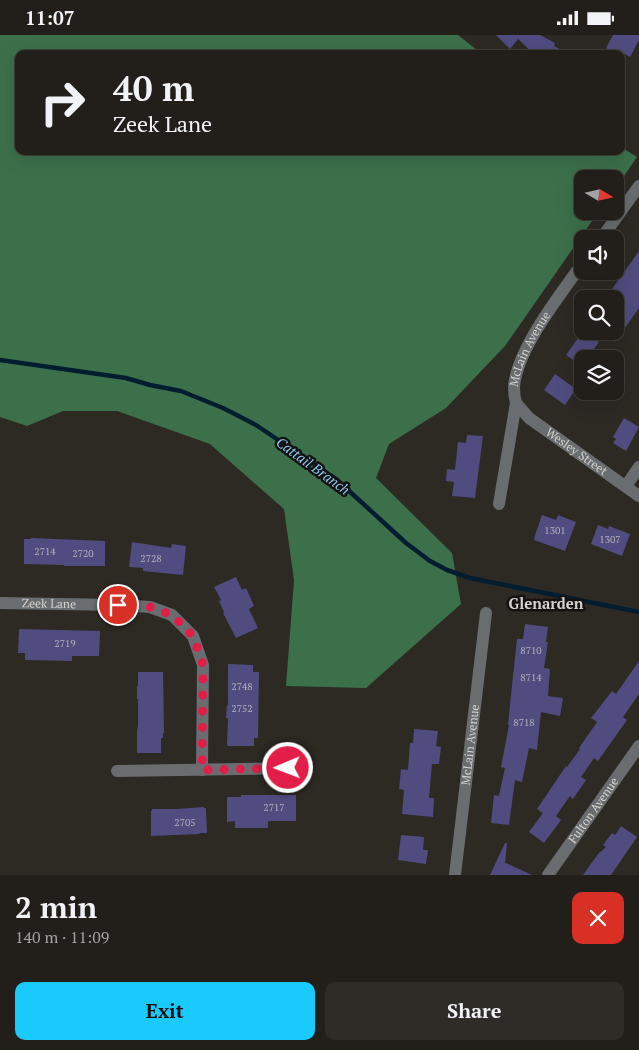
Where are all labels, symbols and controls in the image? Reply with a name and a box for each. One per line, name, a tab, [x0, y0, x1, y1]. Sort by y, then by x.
text: 11:07	[25, 5, 74, 30]
text: 40 m	[113, 65, 194, 111]
icon: right	[30, 70, 95, 135]
text: Zeek Lane	[113, 109, 212, 138]
north arrow	[574, 170, 624, 220]
map controls	[574, 170, 624, 400]
button: sound	[574, 230, 624, 280]
button: search	[574, 290, 624, 340]
street label: McLain Avenue	[506, 308, 553, 388]
button: layers	[574, 350, 624, 400]
street label: Wesley Street	[543, 424, 611, 479]
water label: Cattail Branch	[273, 432, 354, 499]
house number: 1301	[544, 524, 566, 537]
house number: 1307	[599, 533, 621, 546]
house number: 2714	[34, 545, 56, 558]
house number: 2720	[72, 547, 94, 560]
house number: 2728	[140, 552, 162, 565]
pin	[97, 584, 139, 626]
icon: arrive	[104, 591, 132, 619]
district label: Glenarden	[509, 593, 584, 613]
street label: Zeek Lane	[22, 595, 76, 611]
house number: 2719	[54, 637, 76, 650]
house number: 8710	[520, 644, 542, 657]
house number: 8714	[520, 671, 542, 684]
house number: 2748	[231, 680, 253, 693]
house number: 2752	[231, 702, 253, 715]
street label: McLain Avenue	[458, 704, 482, 786]
house number: 8718	[513, 716, 535, 729]
position arrow	[261, 741, 313, 793]
street label: Fulton Avenue	[565, 774, 622, 846]
house number: 2717	[263, 801, 285, 814]
house number: 2705	[174, 816, 196, 829]
text: 2 min	[15, 887, 97, 927]
button: close	[572, 892, 624, 944]
text: 140 m · 11:09	[15, 926, 109, 948]
button: Exit	[15, 982, 315, 1040]
button: Share	[325, 982, 624, 1040]

